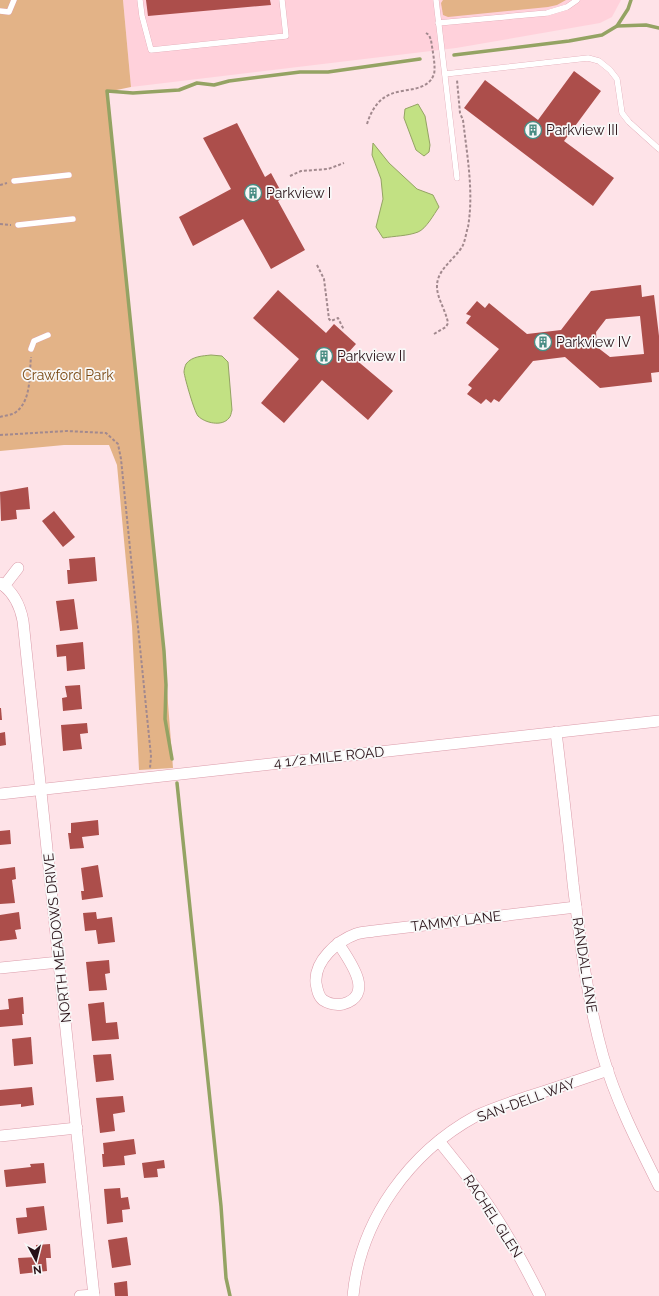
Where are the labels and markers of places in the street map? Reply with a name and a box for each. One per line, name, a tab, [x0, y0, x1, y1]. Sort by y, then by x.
building icon: Parkview III	[523, 120, 543, 140]
place label: Parkview III	[546, 122, 618, 138]
building icon: Parkview I	[243, 183, 263, 203]
place label: Parkview I	[266, 185, 331, 201]
building icon: Parkview IV	[533, 332, 553, 352]
place label: Parkview IV	[556, 334, 631, 350]
building icon: Parkview II	[314, 346, 334, 366]
place label: Parkview II	[337, 348, 406, 364]

